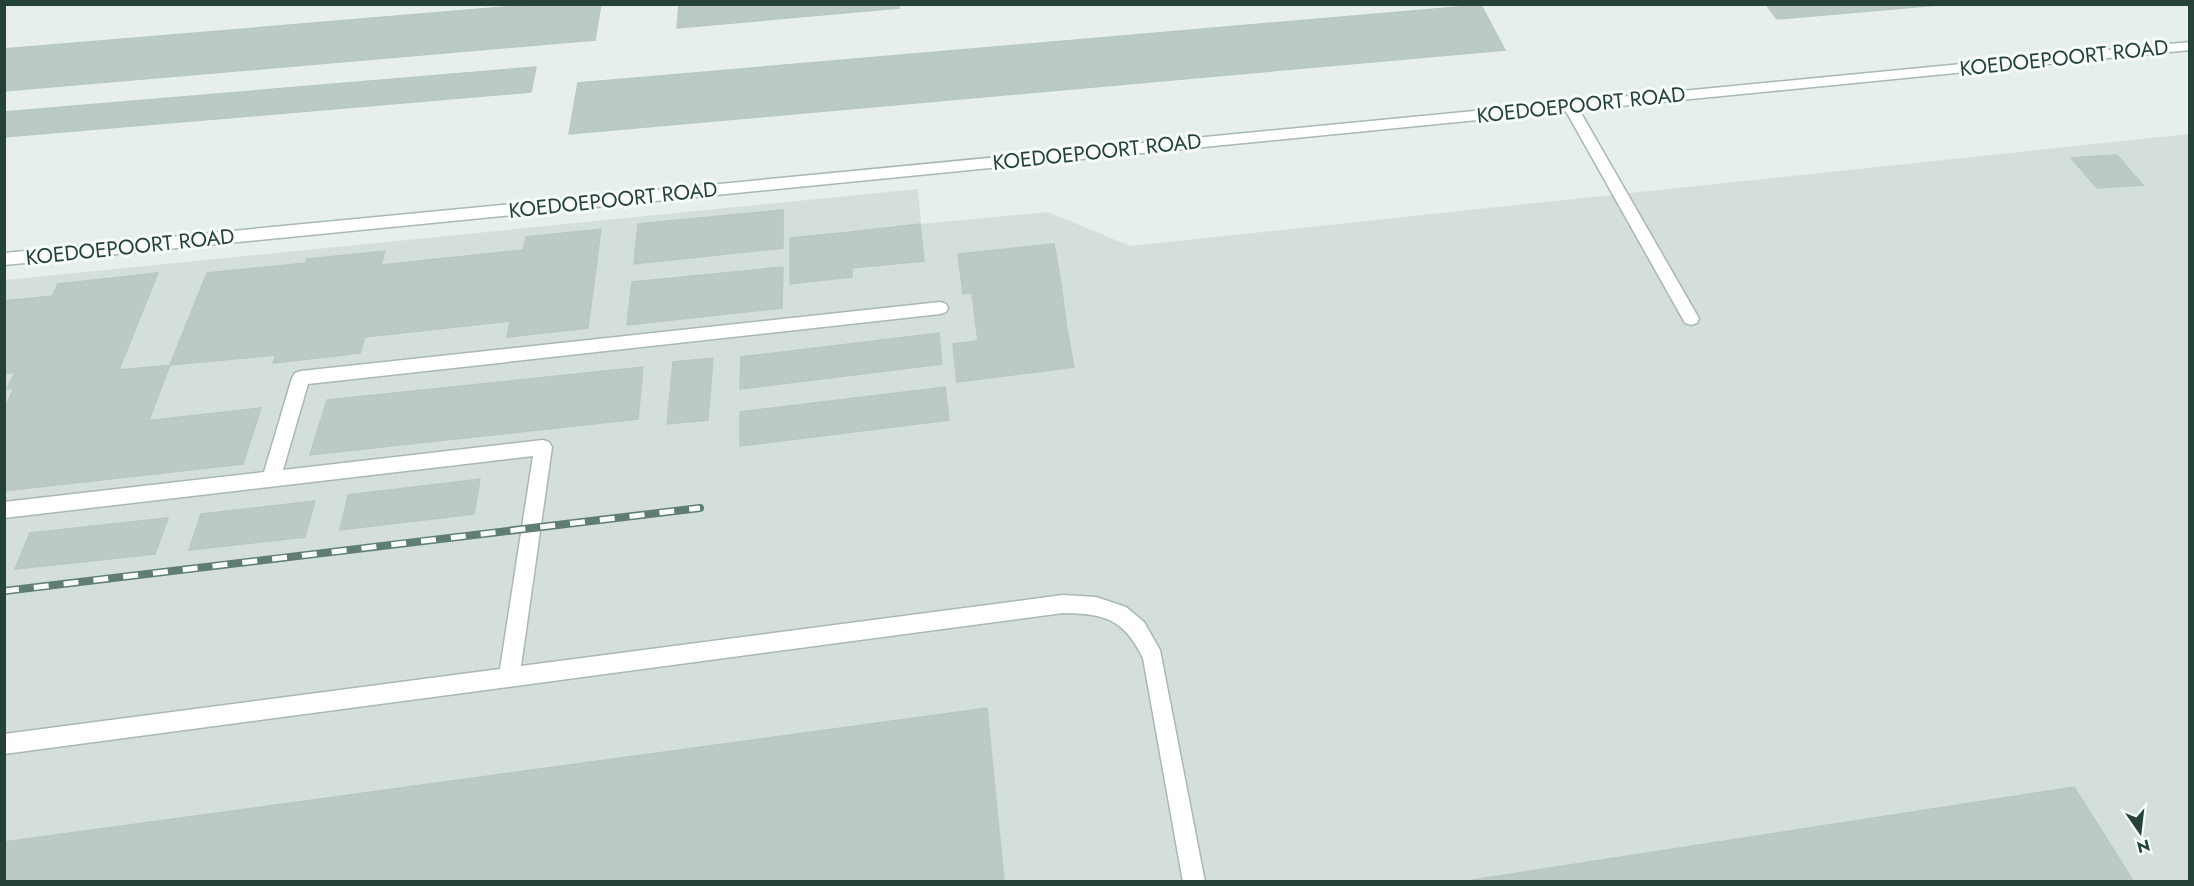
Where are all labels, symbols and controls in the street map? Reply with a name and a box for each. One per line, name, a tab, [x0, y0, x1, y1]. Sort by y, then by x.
street label: KOEDOEPOORT ROAD	[1958, 32, 2170, 84]
street label: KOEDOEPOORT ROAD	[1475, 79, 1687, 131]
street label: KOEDOEPOORT ROAD	[991, 126, 1203, 178]
street label: KOEDOEPOORT ROAD	[507, 174, 719, 226]
street label: KOEDOEPOORT ROAD	[24, 221, 236, 273]
north arrow	[2110, 802, 2170, 862]
text: N	[2135, 833, 2152, 859]

